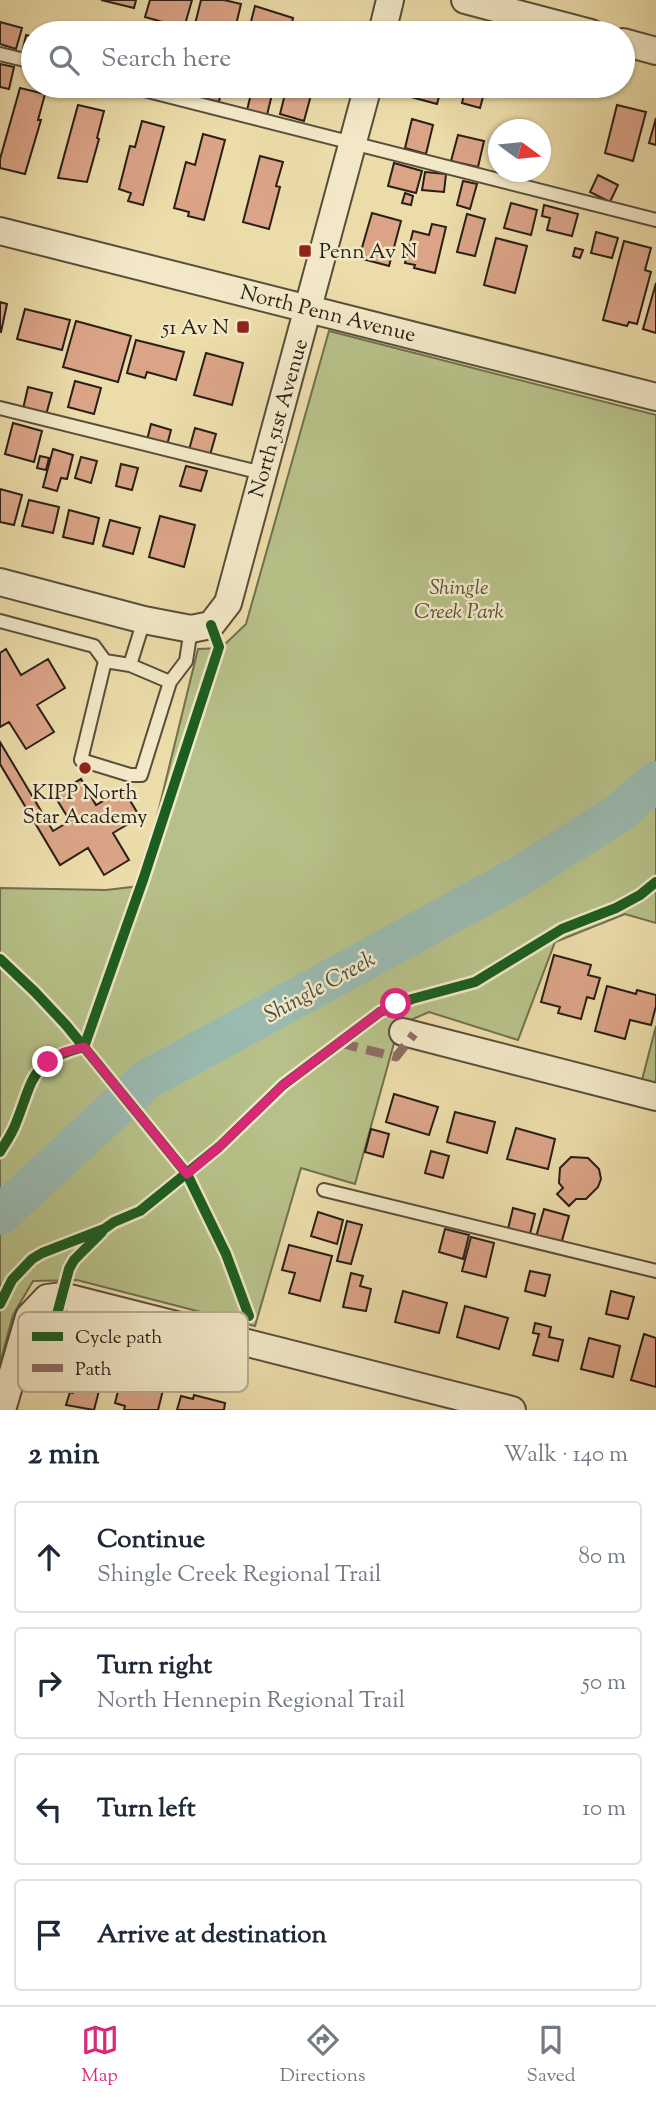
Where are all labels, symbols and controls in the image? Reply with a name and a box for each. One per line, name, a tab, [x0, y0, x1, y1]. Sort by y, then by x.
search box	[21, 21, 635, 98]
icon: search	[45, 41, 83, 79]
text: Search here	[101, 41, 231, 78]
north arrow	[488, 119, 551, 182]
place label: Penn Av N	[319, 238, 417, 268]
marker: Penn Av N	[297, 243, 313, 259]
street label: North Penn Avenue	[237, 279, 418, 351]
place label: 51 Av N	[161, 314, 229, 344]
marker: 51 Av N	[235, 319, 251, 335]
street label: North 51st Avenue	[243, 335, 317, 502]
park label: Shingle Creek Park	[414, 574, 505, 628]
marker: KIPP North Star Academy	[77, 760, 93, 776]
place label: KIPP North Star Academy	[23, 779, 148, 833]
water label: Shingle Creek	[259, 944, 382, 1032]
route start	[380, 988, 411, 1019]
route end	[32, 1046, 63, 1077]
legend	[18, 1312, 248, 1392]
text: Cycle path	[75, 1325, 162, 1352]
text: Path	[75, 1357, 112, 1384]
text: 2 min	[28, 1434, 100, 1477]
text: Walk · 140 m	[503, 1439, 628, 1472]
text: Continue	[97, 1522, 205, 1559]
icon: ahead	[30, 1538, 68, 1576]
text: 80 m	[578, 1541, 626, 1574]
text: Shingle Creek Regional Trail	[97, 1559, 381, 1592]
text: Turn right	[97, 1648, 212, 1685]
icon: right	[30, 1664, 68, 1702]
text: 50 m	[582, 1667, 626, 1700]
text: North Hennepin Regional Trail	[97, 1685, 405, 1718]
icon: left	[30, 1790, 68, 1828]
text: Turn left	[97, 1791, 196, 1828]
text: 10 m	[582, 1793, 626, 1826]
icon: arrive	[30, 1916, 68, 1954]
text: Arrive at destination	[97, 1917, 327, 1954]
tab: Map	[81, 2021, 119, 2090]
tab: Directions	[280, 2021, 365, 2090]
tab: Saved	[527, 2021, 575, 2090]

